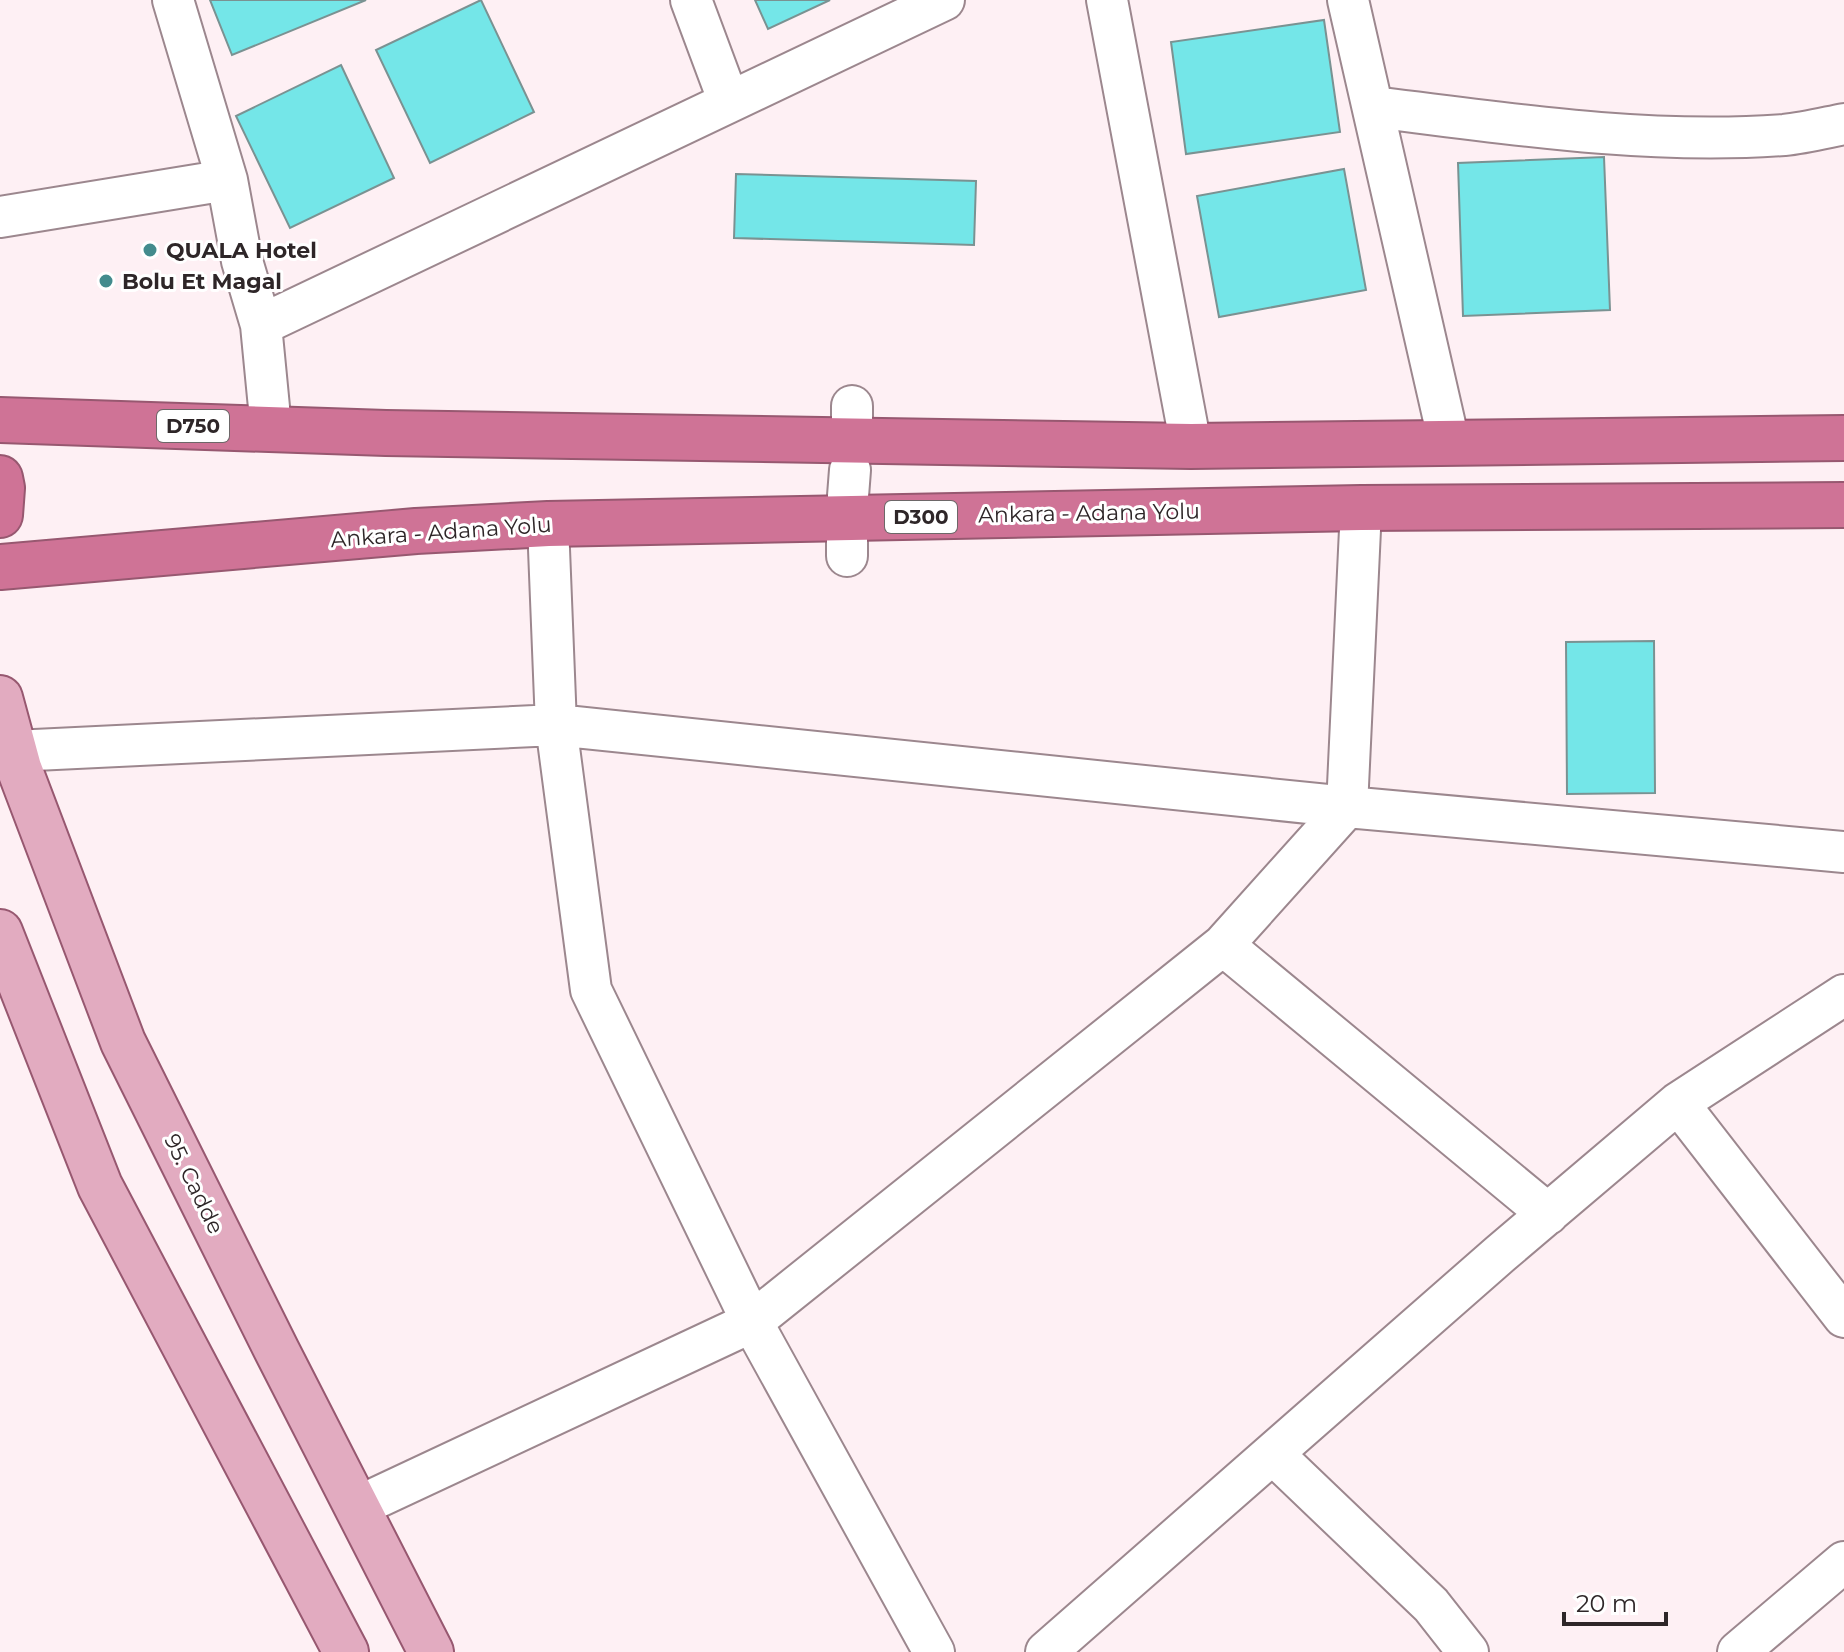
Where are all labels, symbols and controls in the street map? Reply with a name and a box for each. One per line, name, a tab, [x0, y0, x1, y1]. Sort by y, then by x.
place label: QUALA Hotel	[166, 237, 317, 264]
marker: QUALA Hotel	[141, 241, 159, 259]
place label: Bolu Et Magal	[122, 268, 282, 295]
marker: Bolu Et Magal	[97, 272, 115, 290]
road number: D750	[157, 410, 229, 442]
street label: Ankara - Adana Yolu	[978, 498, 1200, 528]
road number: D300	[885, 501, 957, 533]
street label: Ankara - Adana Yolu	[329, 511, 553, 553]
street label: 95. Cadde	[158, 1130, 230, 1238]
scale bar	[1564, 1576, 1666, 1626]
text: 20 m	[1576, 1589, 1637, 1618]

